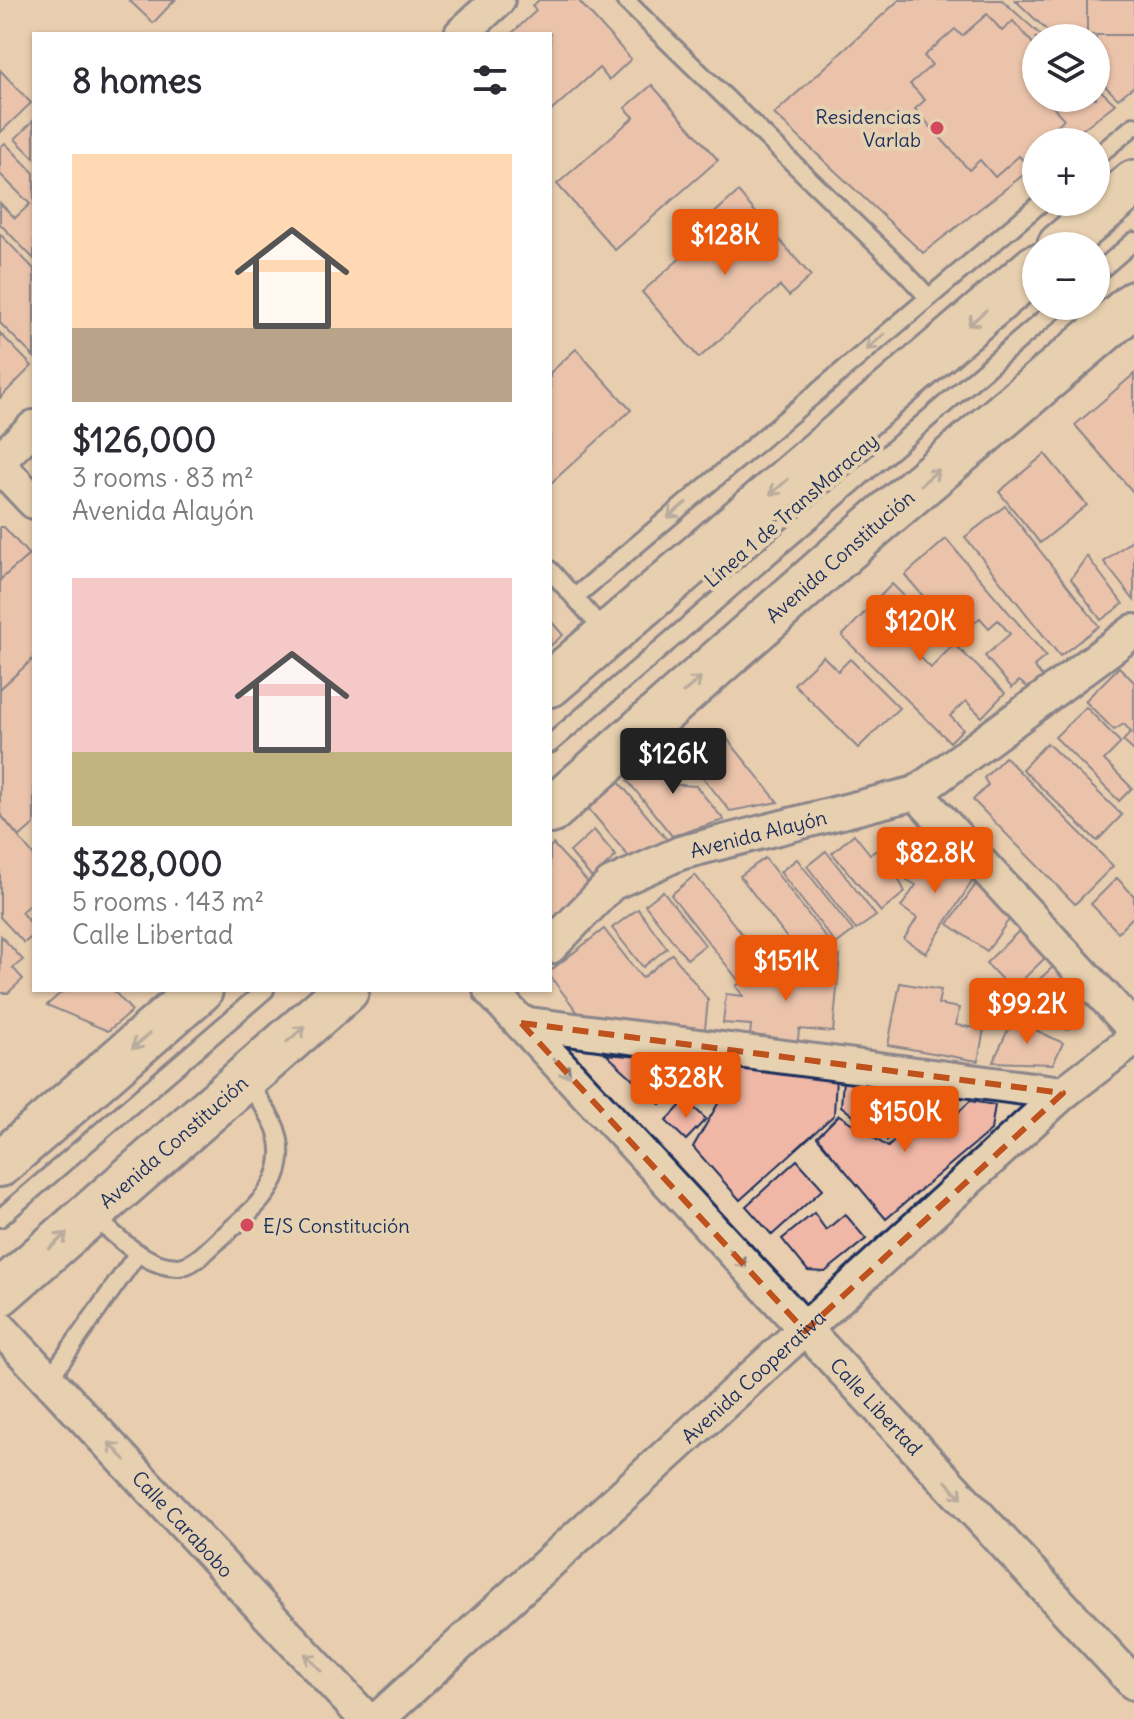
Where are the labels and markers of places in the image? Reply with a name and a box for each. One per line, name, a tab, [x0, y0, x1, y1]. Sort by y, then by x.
place label: Residencias Varlab	[815, 104, 921, 152]
marker: Residencias Varlab	[928, 119, 946, 137]
pin: $128K	[669, 209, 781, 277]
pin: $120K	[864, 595, 976, 663]
pin: $126K	[617, 728, 729, 796]
pin: $82.8K	[870, 827, 1000, 895]
pin: $151K	[730, 935, 842, 1003]
pin: $99.2K	[962, 978, 1092, 1046]
pin: $328K	[630, 1052, 742, 1120]
pin: $150K	[849, 1086, 961, 1154]
place label: E/S Constitución	[263, 1213, 410, 1238]
marker: E/S Constitución	[238, 1216, 256, 1234]

